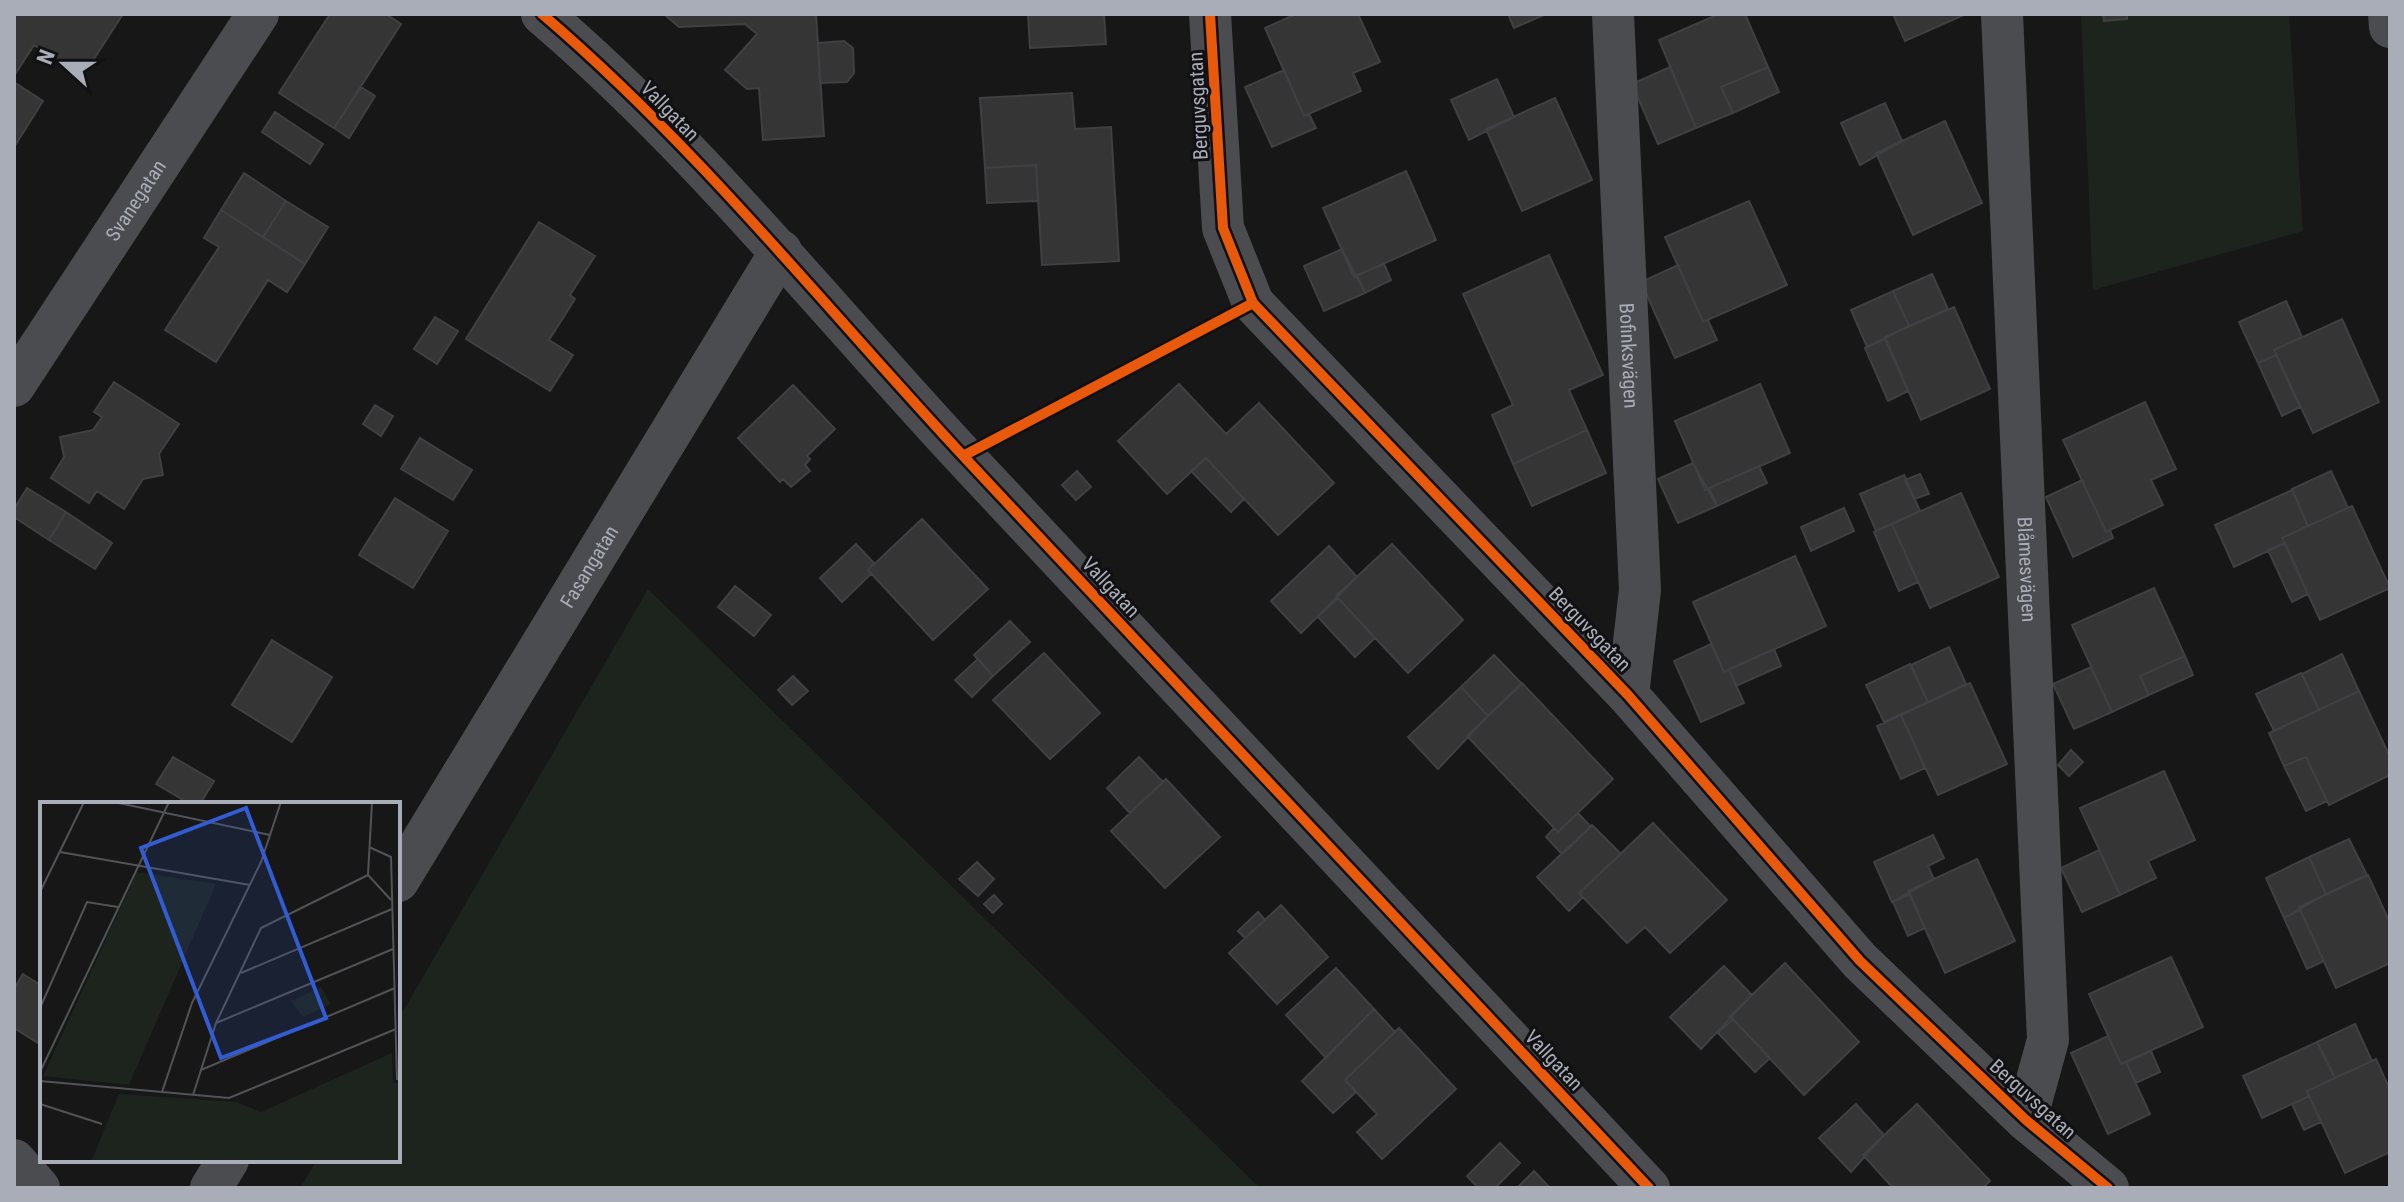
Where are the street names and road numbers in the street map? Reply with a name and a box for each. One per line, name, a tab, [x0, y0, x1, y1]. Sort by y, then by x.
street label: Berguvsgatan	[1183, 51, 1213, 161]
street label: Vallgatan	[636, 76, 704, 146]
street label: Svanegatan	[100, 155, 171, 245]
street label: Bofinksvägen	[1615, 302, 1643, 409]
street label: Blåmesvägen	[2013, 516, 2041, 623]
street label: Fasangatan	[555, 521, 623, 612]
street label: Vallgatan	[1077, 552, 1145, 622]
street label: Berguvsgatan	[1544, 582, 1636, 676]
street label: Vallgatan	[1520, 1025, 1588, 1095]
street label: Berguvsgatan	[1985, 1054, 2081, 1144]

